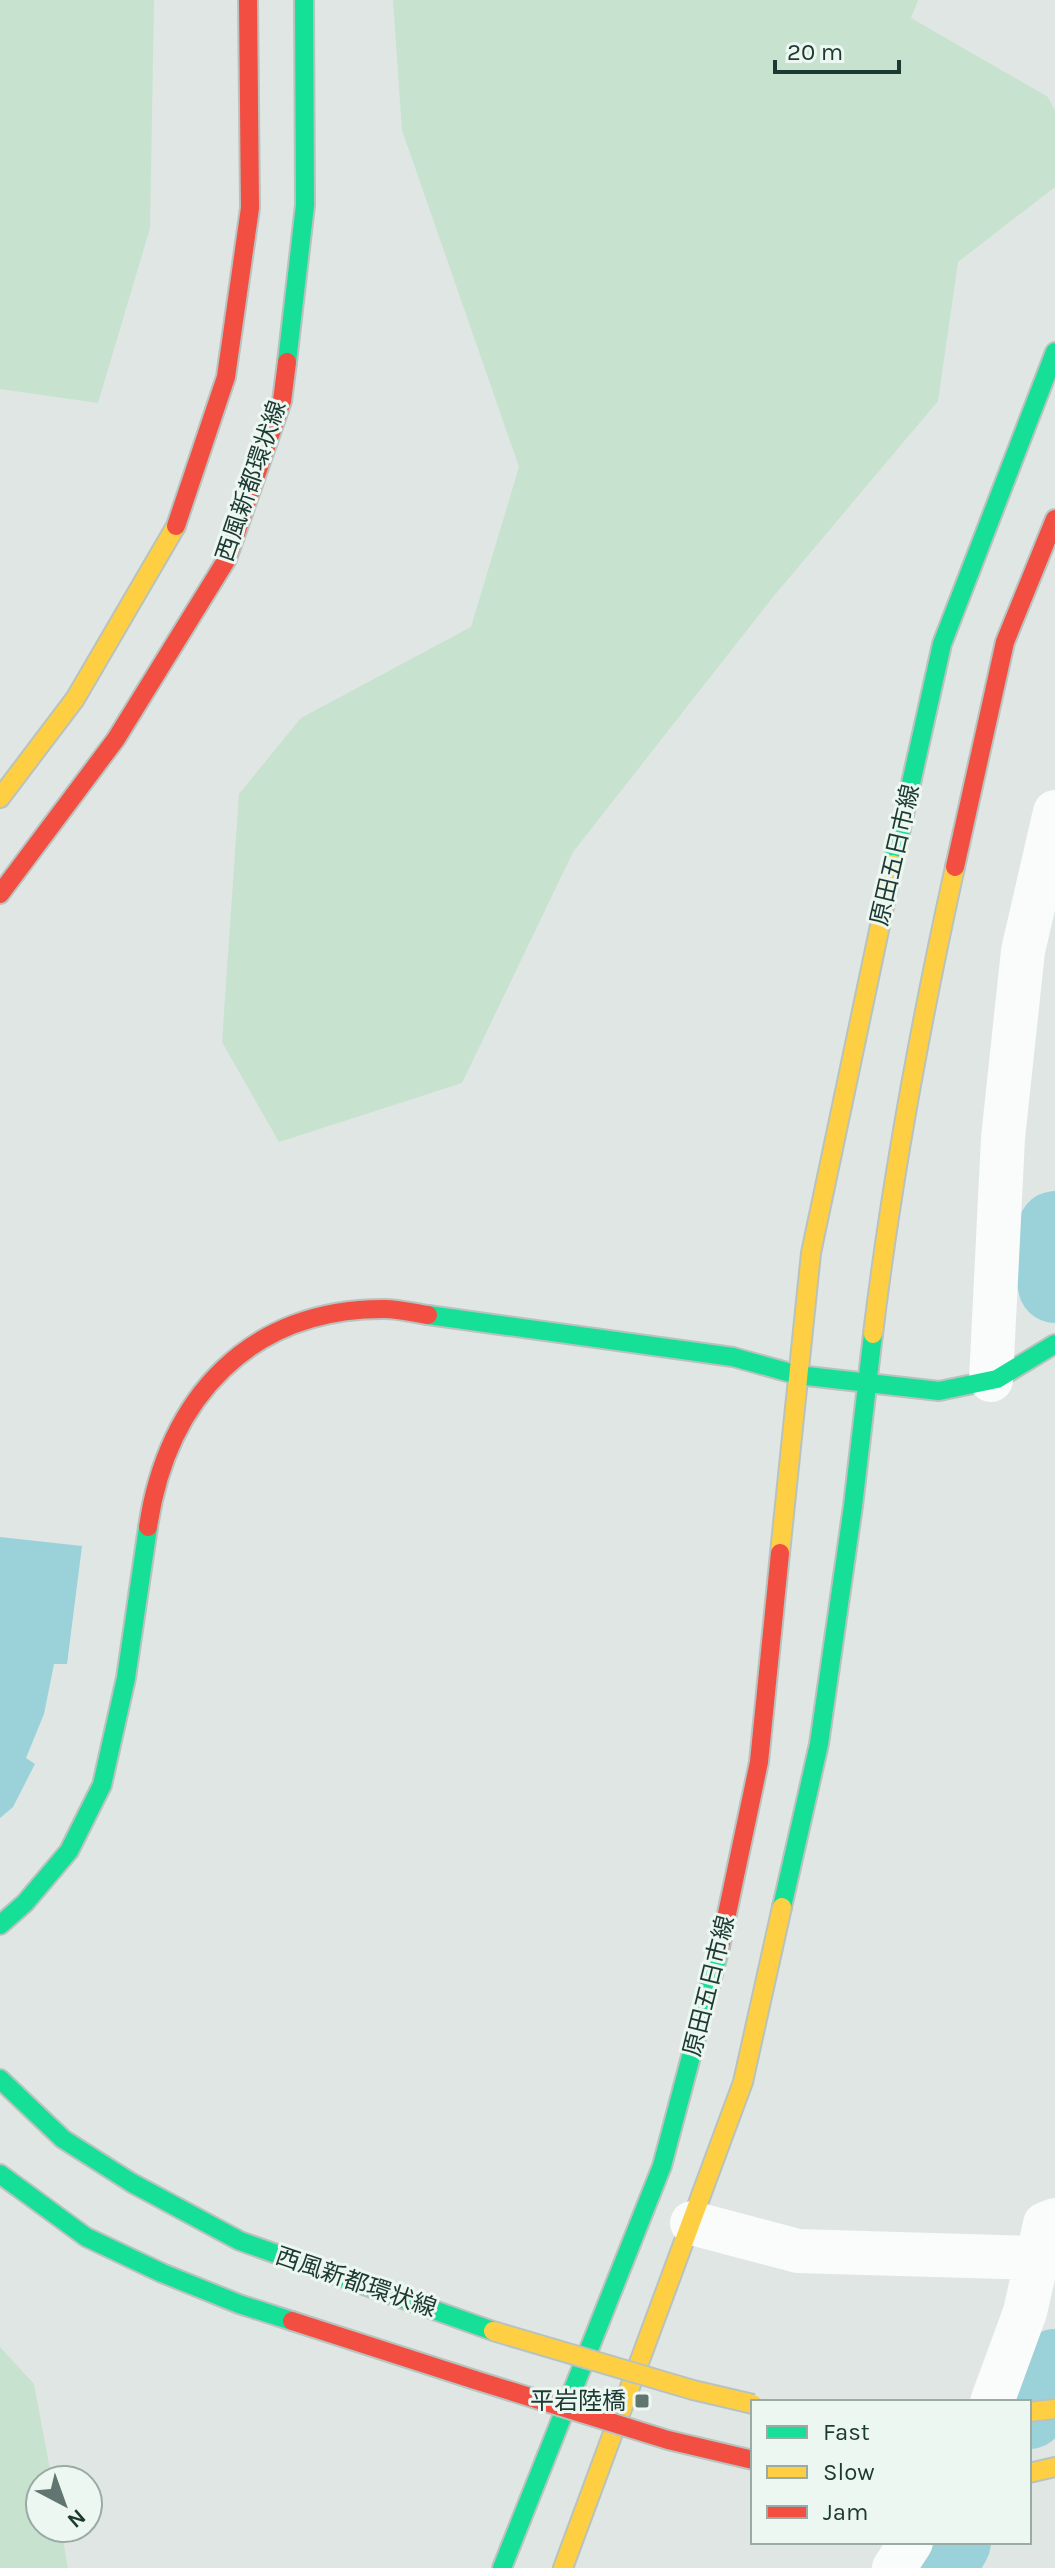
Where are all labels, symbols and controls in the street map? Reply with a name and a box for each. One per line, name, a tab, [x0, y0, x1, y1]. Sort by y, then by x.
scale bar	[775, 24, 899, 74]
text: 20 m	[787, 38, 843, 66]
street label: 西風新都環状線	[210, 397, 292, 565]
street label: 原田五日市線	[865, 782, 925, 928]
street label: 原田五日市線	[678, 1913, 740, 2059]
street label: 西風新都環状線	[272, 2241, 440, 2323]
place label: 平岩陸橋	[530, 2387, 626, 2415]
marker: 平岩陸橋	[633, 2392, 651, 2410]
legend	[751, 2400, 1031, 2544]
text: Fast	[823, 2418, 870, 2446]
text: Slow	[823, 2458, 875, 2486]
north arrow	[24, 2464, 104, 2544]
text: Jam	[823, 2498, 868, 2526]
text: N	[62, 2503, 91, 2533]

